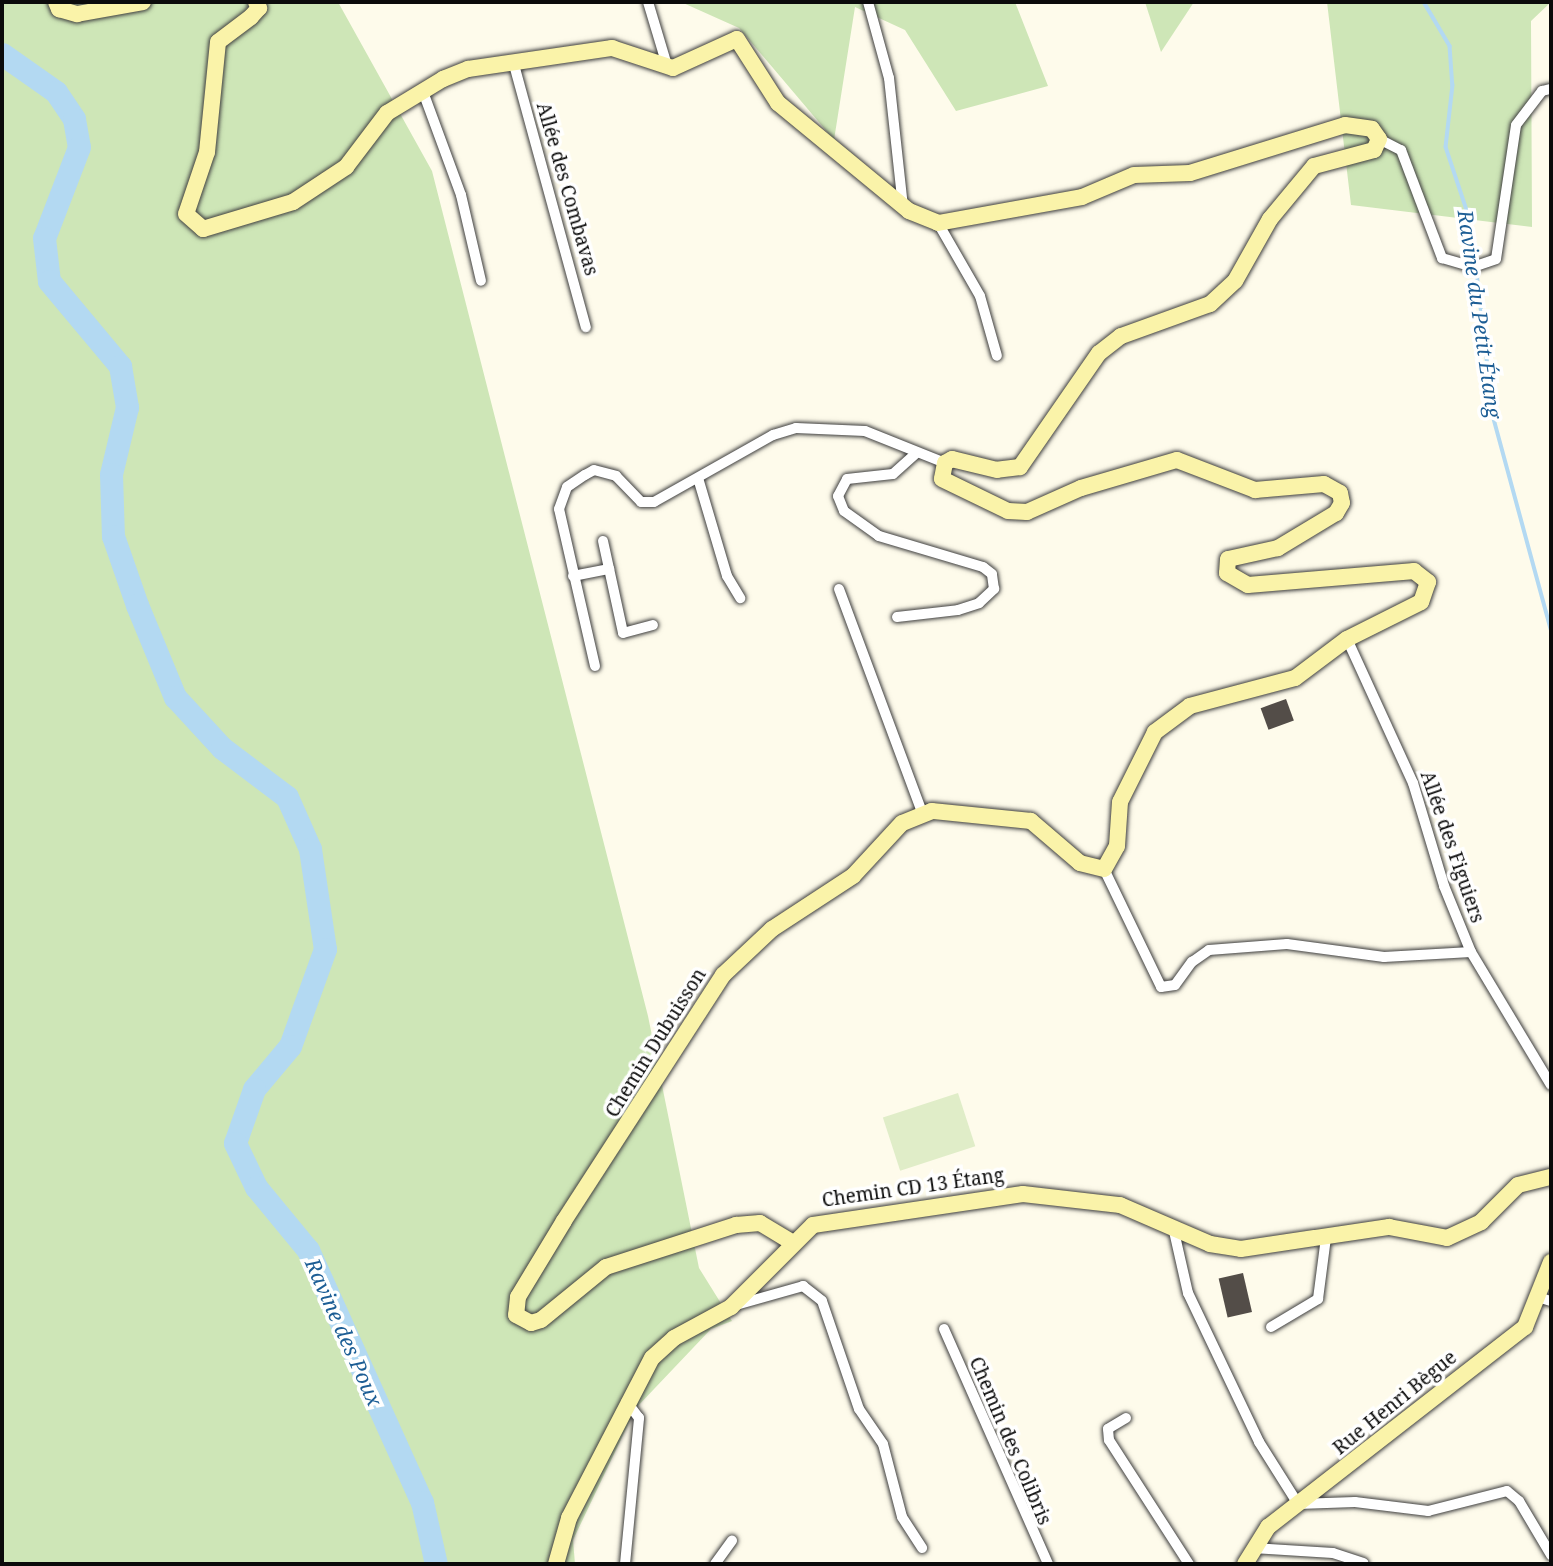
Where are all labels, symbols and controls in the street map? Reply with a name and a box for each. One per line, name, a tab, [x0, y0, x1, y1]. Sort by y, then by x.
street label: Allée des Combavas	[531, 100, 603, 278]
water label: Ravine du Petit Étang	[1453, 208, 1507, 420]
street label: Allée des Figuiers	[1415, 768, 1489, 926]
street label: Chemin Dubuisson	[601, 964, 711, 1122]
street label: Chemin CD 13 Étang	[821, 1164, 1005, 1212]
water label: Ravine des Poux	[300, 1254, 388, 1410]
street label: Rue Henri Bègue	[1329, 1346, 1461, 1460]
street label: Chemin des Colibris	[964, 1354, 1056, 1528]

